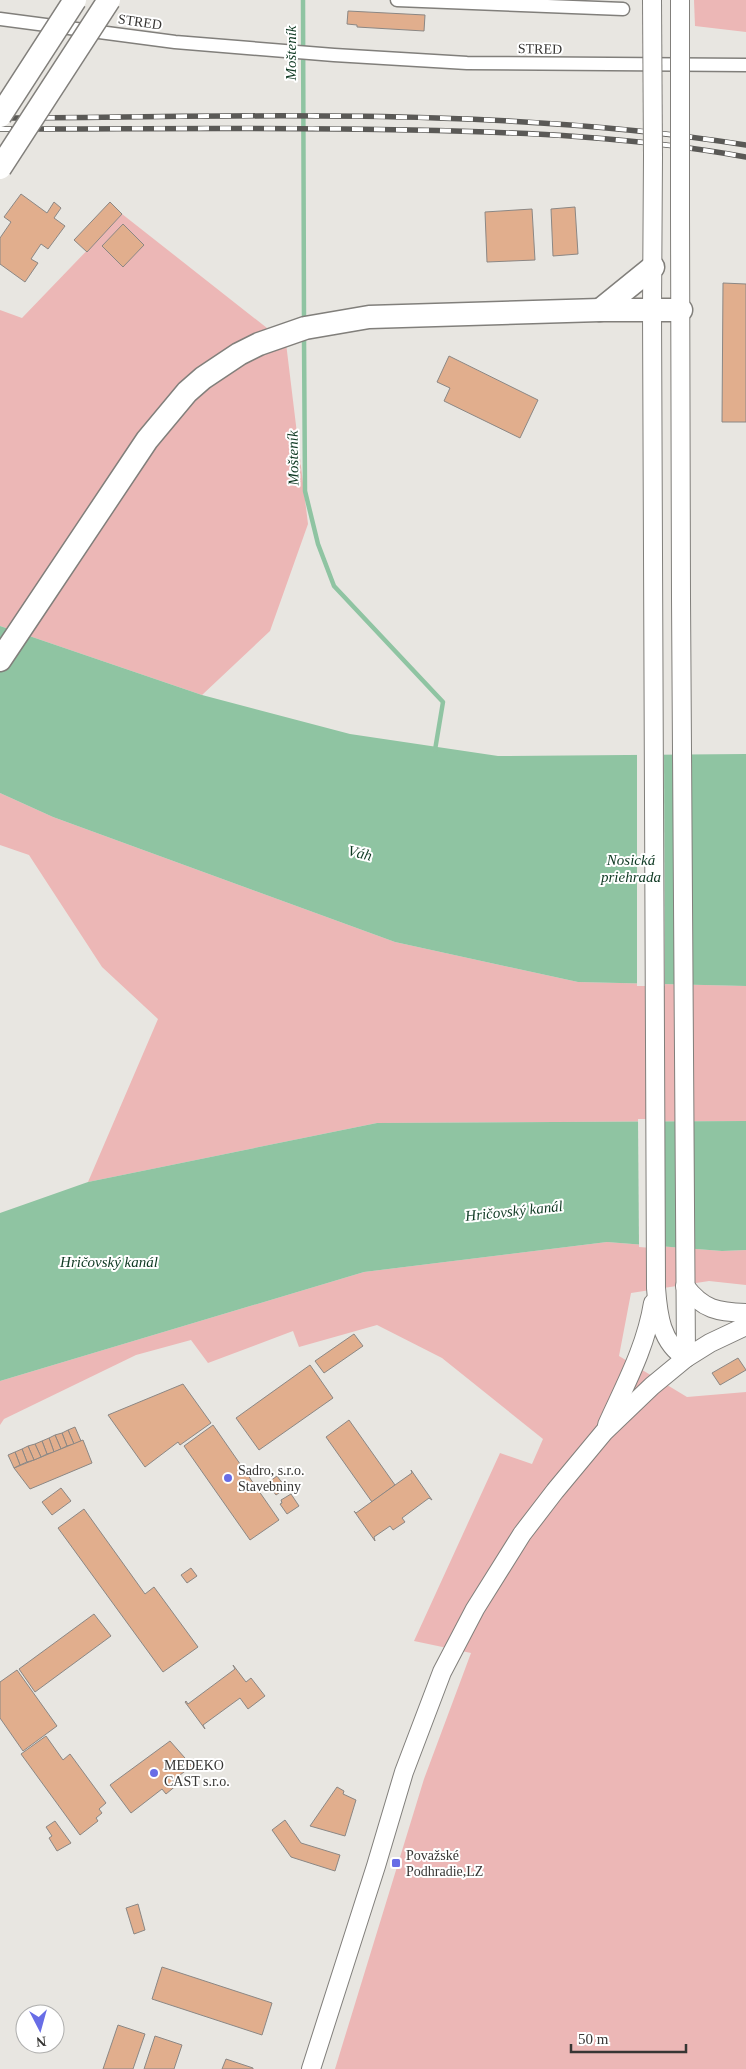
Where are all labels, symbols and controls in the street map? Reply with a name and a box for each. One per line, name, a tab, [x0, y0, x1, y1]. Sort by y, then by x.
street label: STRED	[117, 11, 163, 33]
water label: Mošteník	[283, 25, 299, 81]
street label: STRED	[518, 41, 562, 57]
water label: Mošteník	[285, 430, 301, 487]
water label: Váh	[346, 842, 374, 864]
water label: Nosická priehrada	[600, 852, 661, 885]
water label: Hričovský kanál	[463, 1198, 564, 1224]
water label: Hričovský kanál	[59, 1254, 158, 1270]
place label: Sadro, s.r.o. Stavebniny	[238, 1463, 305, 1494]
marker: Sadro, s.r.o. Stavebniny	[222, 1472, 234, 1484]
place label: MEDEKO CAST s.r.o.	[164, 1758, 230, 1789]
marker: MEDEKO CAST s.r.o.	[148, 1767, 160, 1779]
place label: Považské Podhradie,LZ	[406, 1848, 483, 1879]
marker: Považské Podhradie,LZ	[390, 1857, 402, 1869]
north arrow	[15, 2004, 65, 2054]
scale bar	[571, 2022, 686, 2054]
text: 50 m	[578, 2031, 609, 2047]
text: N	[35, 2033, 47, 2049]

